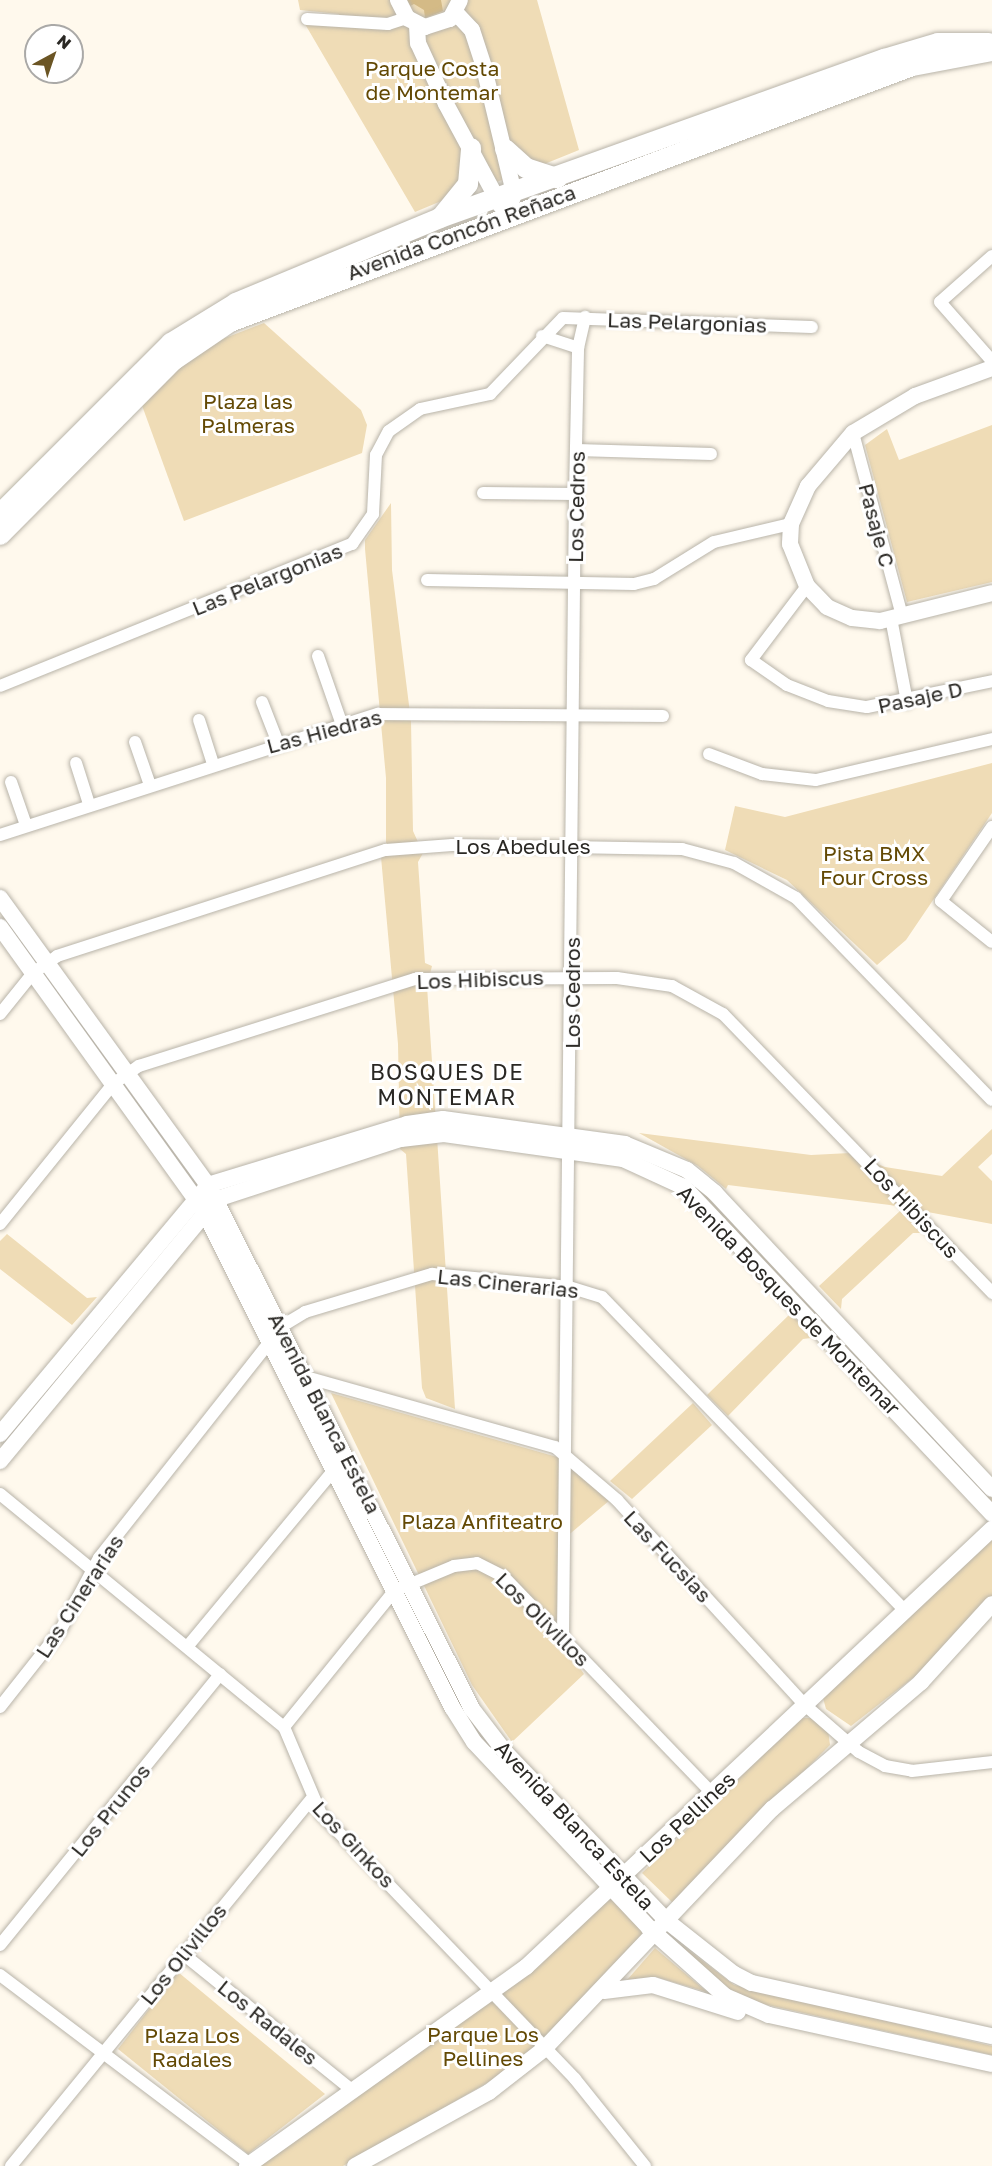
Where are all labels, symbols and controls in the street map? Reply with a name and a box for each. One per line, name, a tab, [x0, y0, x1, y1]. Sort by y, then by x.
north arrow	[24, 24, 84, 84]
text: N	[53, 30, 75, 53]
park label: Parque Costa de Montemar	[365, 55, 499, 105]
street label: Avenida Concón Reñaca	[343, 179, 579, 285]
street label: Las Pelargonias	[607, 307, 767, 337]
park label: Plaza las Palmeras	[201, 388, 295, 438]
street label: Los Cedros	[562, 451, 590, 563]
street label: Pasaje C	[854, 480, 900, 570]
street label: Las Pelargonias	[188, 537, 346, 621]
street label: Pasaje D	[875, 676, 965, 718]
street label: Las Hiedras	[264, 704, 384, 758]
street label: Los Abedules	[455, 833, 591, 859]
park label: Pista BMX Four Cross	[820, 840, 928, 890]
street label: Los Cedros	[559, 937, 585, 1049]
street label: Los Hibiscus	[416, 964, 544, 994]
district label: BOSQUES DE MONTEMAR	[370, 1058, 524, 1110]
street label: Los Hibiscus	[859, 1153, 965, 1263]
street label: Avenida Bosques de Montemar	[672, 1180, 906, 1420]
street label: Las Cinerarias	[436, 1263, 580, 1303]
street label: Avenida Blanca Estela	[263, 1308, 387, 1518]
street label: Las Fucsias	[619, 1505, 717, 1607]
park label: Plaza Anfiteatro	[401, 1508, 563, 1534]
street label: Las Cinerarias	[30, 1530, 128, 1662]
street label: Los Olivillos	[491, 1567, 595, 1671]
street label: Avenida Blanca Estela	[490, 1735, 660, 1915]
street label: Los Prunos	[65, 1759, 155, 1861]
street label: Los Pellines	[634, 1766, 740, 1868]
street label: Los Ginkos	[308, 1795, 400, 1893]
street label: Los Olivillos	[135, 1898, 231, 2010]
street label: Los Radales	[213, 1974, 323, 2070]
park label: Parque Los Pellines	[427, 2021, 539, 2071]
park label: Plaza Los Radales	[144, 2022, 240, 2072]

